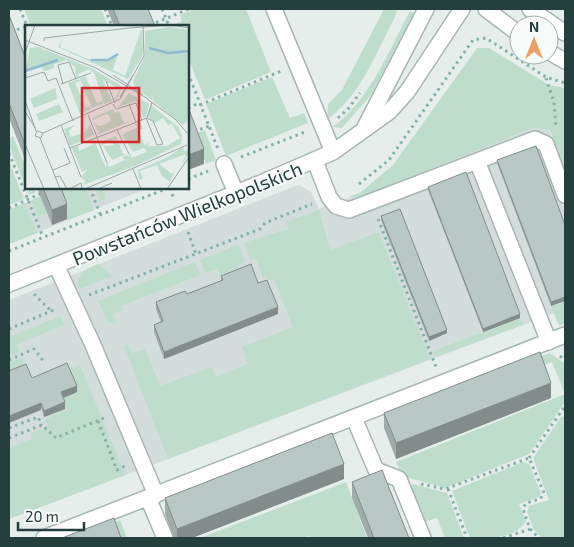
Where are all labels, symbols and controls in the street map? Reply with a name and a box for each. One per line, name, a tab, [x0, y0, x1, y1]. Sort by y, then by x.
north arrow	[509, 15, 559, 65]
text: N	[529, 18, 539, 35]
inset map	[25, 25, 189, 189]
street label: Powstańców Wielkopolskich	[69, 156, 305, 270]
scale bar	[18, 500, 84, 532]
text: 20 m	[25, 507, 59, 525]

